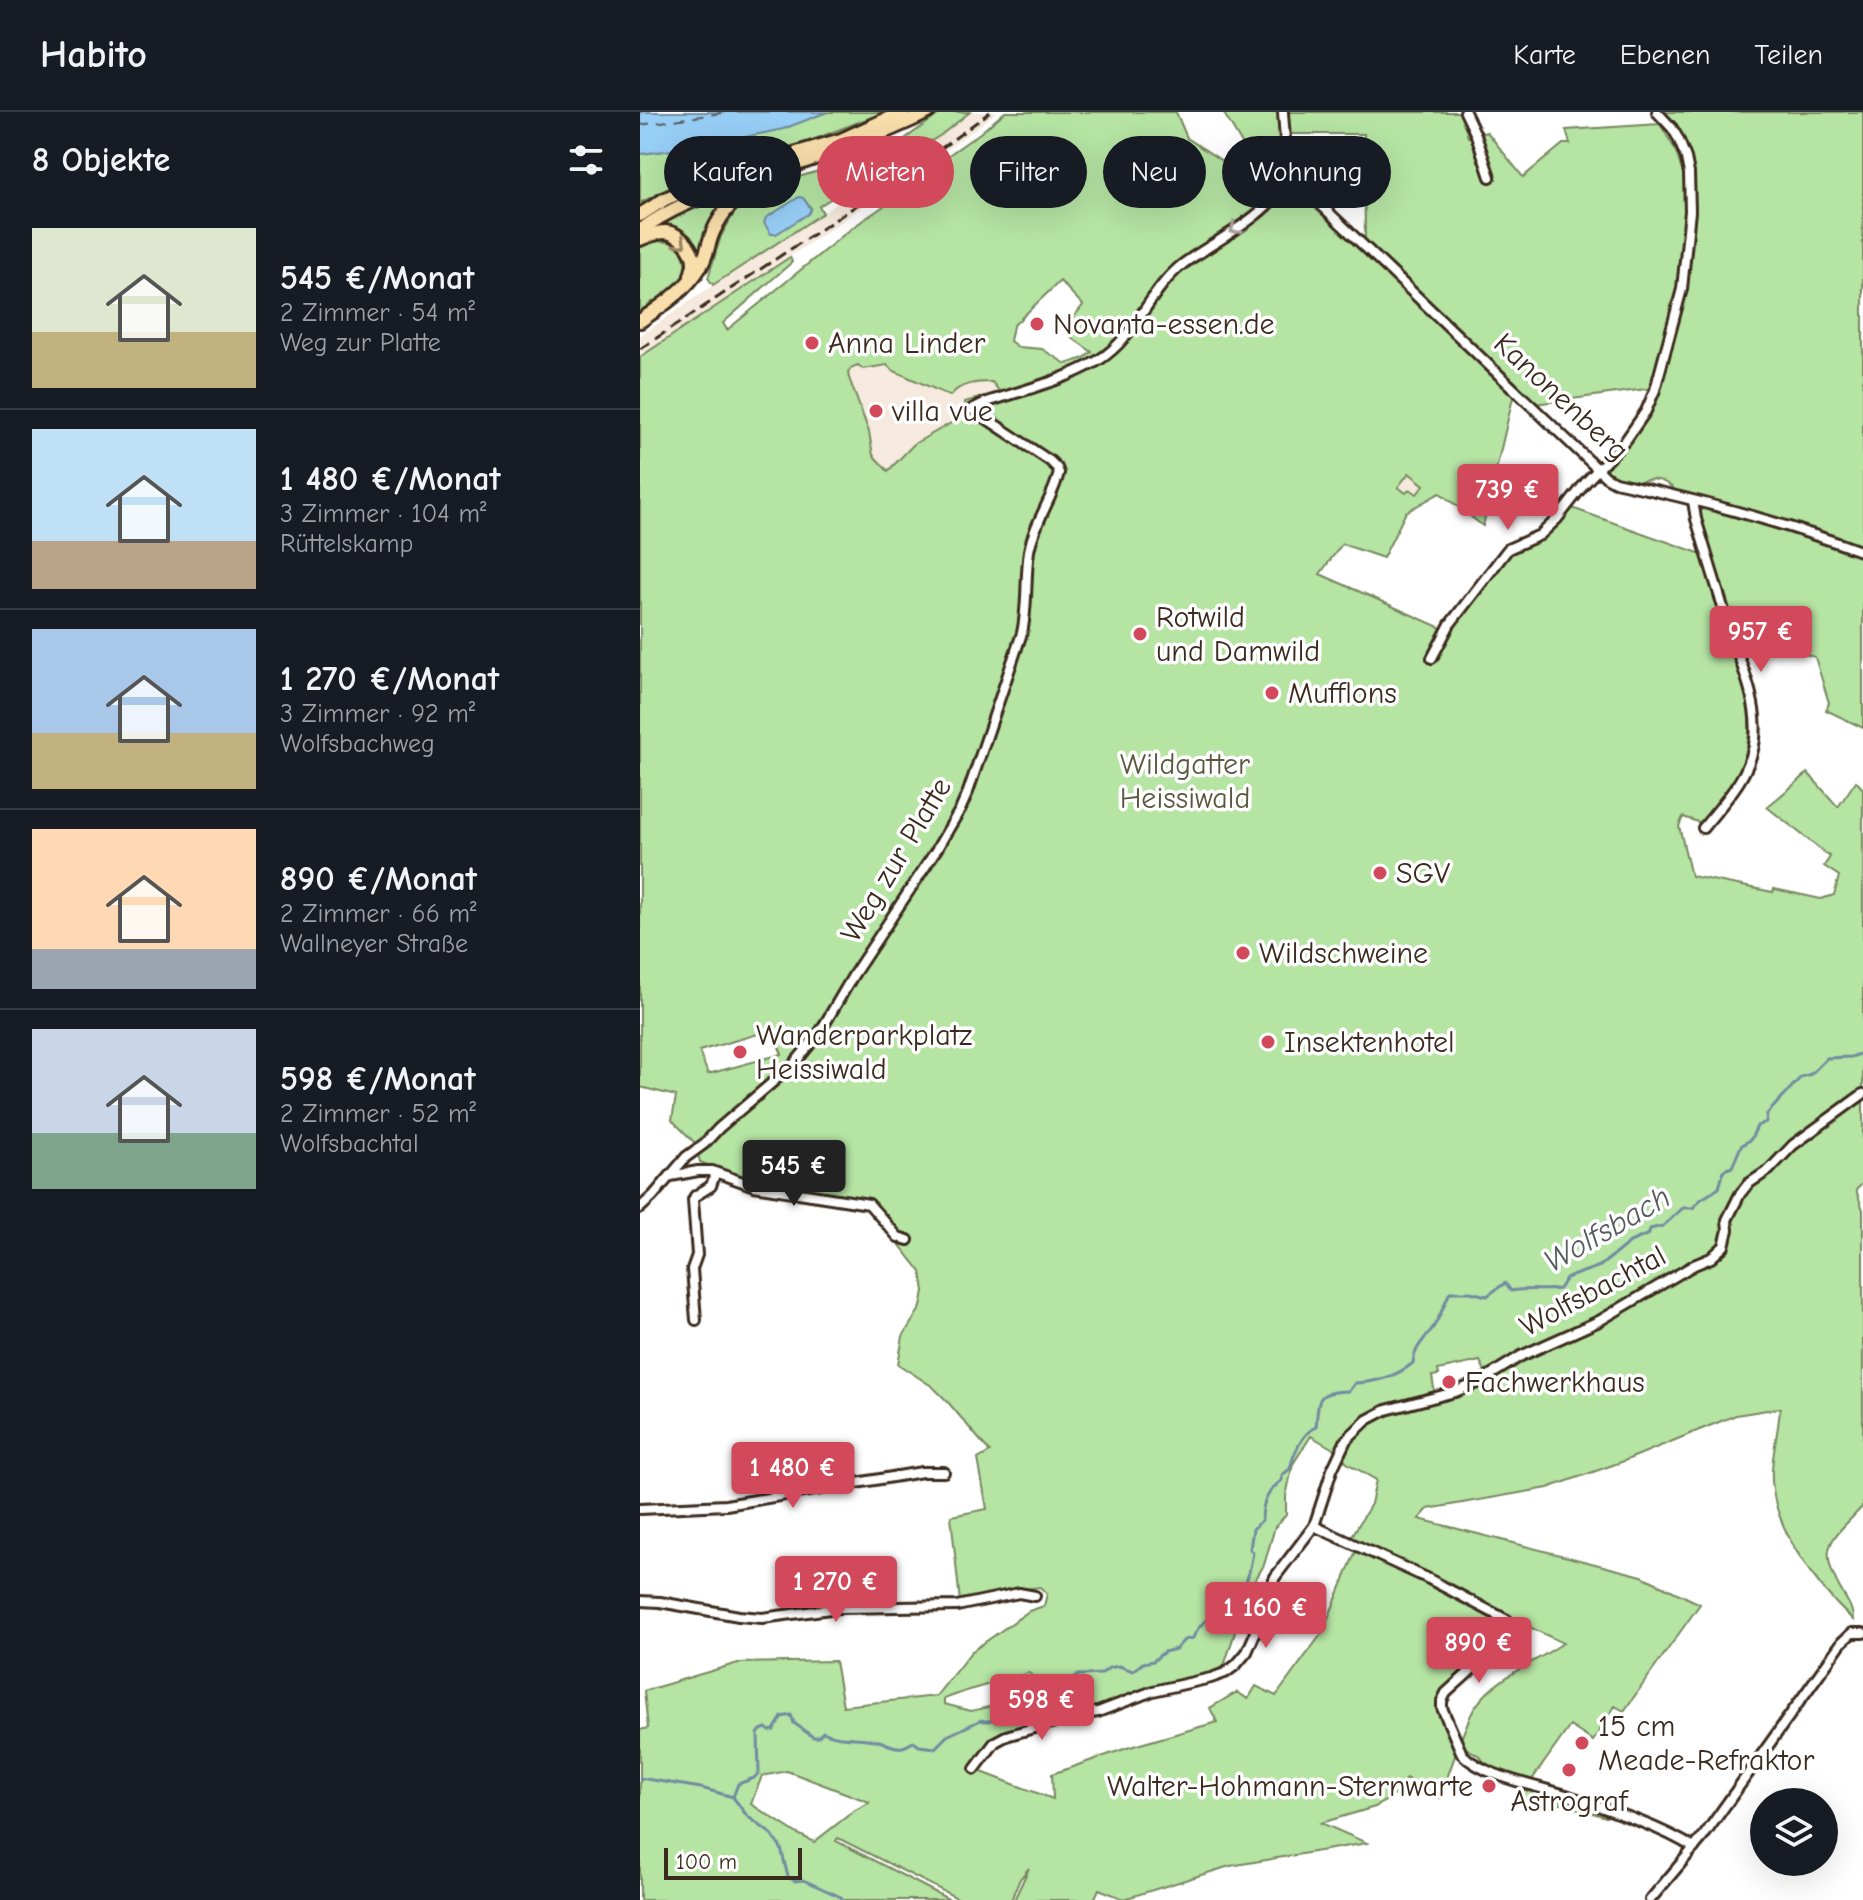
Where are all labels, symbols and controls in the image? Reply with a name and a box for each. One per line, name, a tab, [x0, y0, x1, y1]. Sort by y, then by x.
text: Habito	[40, 33, 147, 77]
text: Karte	[1513, 39, 1576, 71]
text: Ebenen	[1620, 39, 1711, 71]
text: Teilen	[1755, 39, 1823, 71]
chip: Kaufen	[664, 136, 801, 208]
chip: Mieten	[817, 136, 954, 208]
chip: Filter	[970, 136, 1087, 208]
chip: Neu	[1103, 136, 1206, 208]
chip: Wohnung	[1222, 136, 1391, 208]
icon: filters	[564, 138, 608, 182]
text: 8 Objekte	[32, 140, 170, 180]
one-way arrow	[1230, 220, 1244, 234]
one-way arrow	[672, 233, 686, 248]
text: 545 €/Monat	[280, 258, 474, 298]
icon: home	[96, 260, 192, 356]
text: 2 Zimmer · 54 m²	[280, 298, 475, 328]
place label: Novanta-essen.de	[1053, 307, 1275, 342]
marker: Novanta-essen.de	[1028, 315, 1046, 333]
place label: Anna Linder	[828, 326, 985, 361]
street label: Kanonenberg	[1487, 326, 1635, 468]
text: Weg zur Platte	[280, 328, 441, 358]
marker: Anna Linder	[803, 334, 821, 352]
place label: villa vue	[891, 394, 993, 429]
marker: villa vue	[867, 402, 885, 420]
text: 1 480 €/Monat	[280, 459, 501, 499]
icon: home	[96, 461, 192, 557]
pin: 739 €	[1452, 464, 1564, 532]
text: 739 €	[1475, 475, 1541, 505]
text: 3 Zimmer · 104 m²	[280, 499, 487, 529]
text: Rüttelskamp	[280, 529, 413, 559]
place label: Rotwild und Damwild	[1156, 600, 1320, 669]
pin: 957 €	[1705, 606, 1817, 674]
text: 957 €	[1728, 617, 1794, 647]
marker: Rotwild und Damwild	[1131, 625, 1149, 643]
text: 1 270 €/Monat	[280, 659, 499, 699]
icon: home	[96, 661, 192, 757]
place label: Mufflons	[1288, 676, 1397, 711]
marker: Mufflons	[1263, 684, 1281, 702]
text: 3 Zimmer · 92 m²	[280, 699, 475, 729]
text: Wolfsbachweg	[280, 729, 435, 759]
park label: Wildgatter Heissiwald	[1120, 747, 1250, 816]
street label: Weg zur Platte	[833, 772, 959, 948]
place label: SGV	[1396, 856, 1450, 891]
text: 890 €/Monat	[280, 859, 477, 899]
icon: home	[96, 861, 192, 957]
marker: SGV	[1371, 864, 1389, 882]
text: 2 Zimmer · 66 m²	[280, 899, 476, 929]
text: Wallneyer Straße	[280, 929, 468, 959]
place label: Wildschweine	[1259, 936, 1428, 971]
marker: Wildschweine	[1234, 944, 1252, 962]
place label: Wanderparkplatz Heissiwald	[756, 1018, 972, 1087]
place label: Insektenhotel	[1284, 1025, 1455, 1060]
marker: Insektenhotel	[1259, 1033, 1277, 1051]
marker: Wanderparkplatz Heissiwald	[731, 1043, 749, 1061]
text: 598 €/Monat	[280, 1059, 476, 1099]
icon: home	[96, 1061, 192, 1157]
text: 2 Zimmer · 52 m²	[280, 1099, 476, 1129]
text: Wolfsbachtal	[280, 1129, 419, 1159]
pin: 545 €	[738, 1140, 850, 1208]
text: 545 €	[761, 1151, 827, 1181]
water label: Wolfsbach	[1537, 1178, 1677, 1280]
street label: Wolfsbachtal	[1514, 1238, 1672, 1344]
place label: Fachwerkhaus	[1465, 1365, 1645, 1400]
marker: Fachwerkhaus	[1440, 1373, 1458, 1391]
pin: 1 480 €	[719, 1442, 867, 1510]
text: 1 480 €	[749, 1453, 837, 1483]
pin: 1 270 €	[762, 1556, 910, 1624]
text: 1 270 €	[793, 1567, 879, 1597]
pin: 1 160 €	[1192, 1582, 1340, 1650]
text: 1 160 €	[1223, 1593, 1309, 1623]
pin: 890 €	[1423, 1617, 1535, 1685]
text: 890 €	[1445, 1628, 1513, 1658]
pin: 598 €	[986, 1674, 1098, 1742]
text: 598 €	[1008, 1685, 1076, 1715]
place label: 15 cm Meade-Refraktor	[1598, 1709, 1814, 1778]
marker: 15 cm Meade-Refraktor	[1573, 1734, 1591, 1752]
marker: Astrograf	[1560, 1761, 1578, 1779]
place label: Walter-Hohmann-Sternwarte	[1107, 1769, 1473, 1804]
marker: Walter-Hohmann-Sternwarte	[1480, 1777, 1498, 1795]
place label: Astrograf	[1511, 1784, 1629, 1819]
map controls	[1750, 1788, 1838, 1876]
button: layers	[1750, 1788, 1838, 1876]
scale bar	[664, 1844, 802, 1880]
text: 100 m	[676, 1849, 737, 1875]

